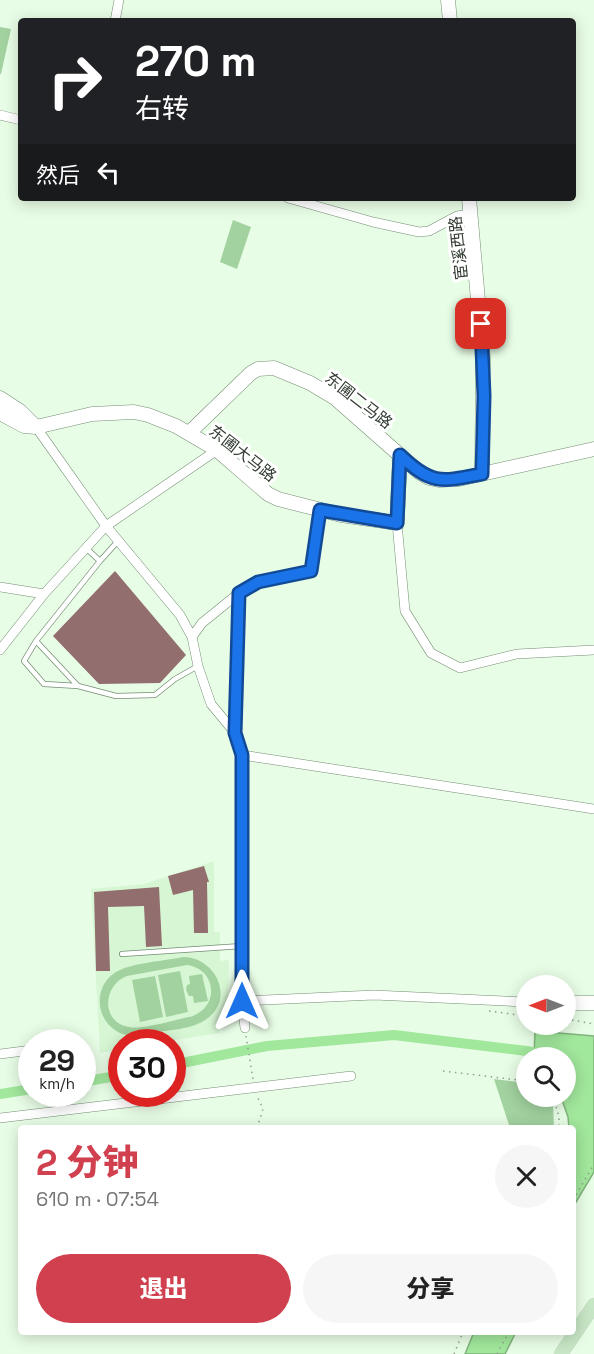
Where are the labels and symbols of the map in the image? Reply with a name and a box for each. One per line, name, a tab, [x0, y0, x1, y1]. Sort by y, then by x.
street label: 宦溪西路	[445, 215, 472, 281]
pin	[455, 298, 506, 349]
street label: 东圃二马路	[321, 367, 397, 433]
street label: 东圃大马路	[205, 420, 281, 486]
position arrow	[210, 969, 274, 1033]
north arrow	[516, 975, 576, 1035]
speed limit sign: 30	[108, 1029, 186, 1107]

